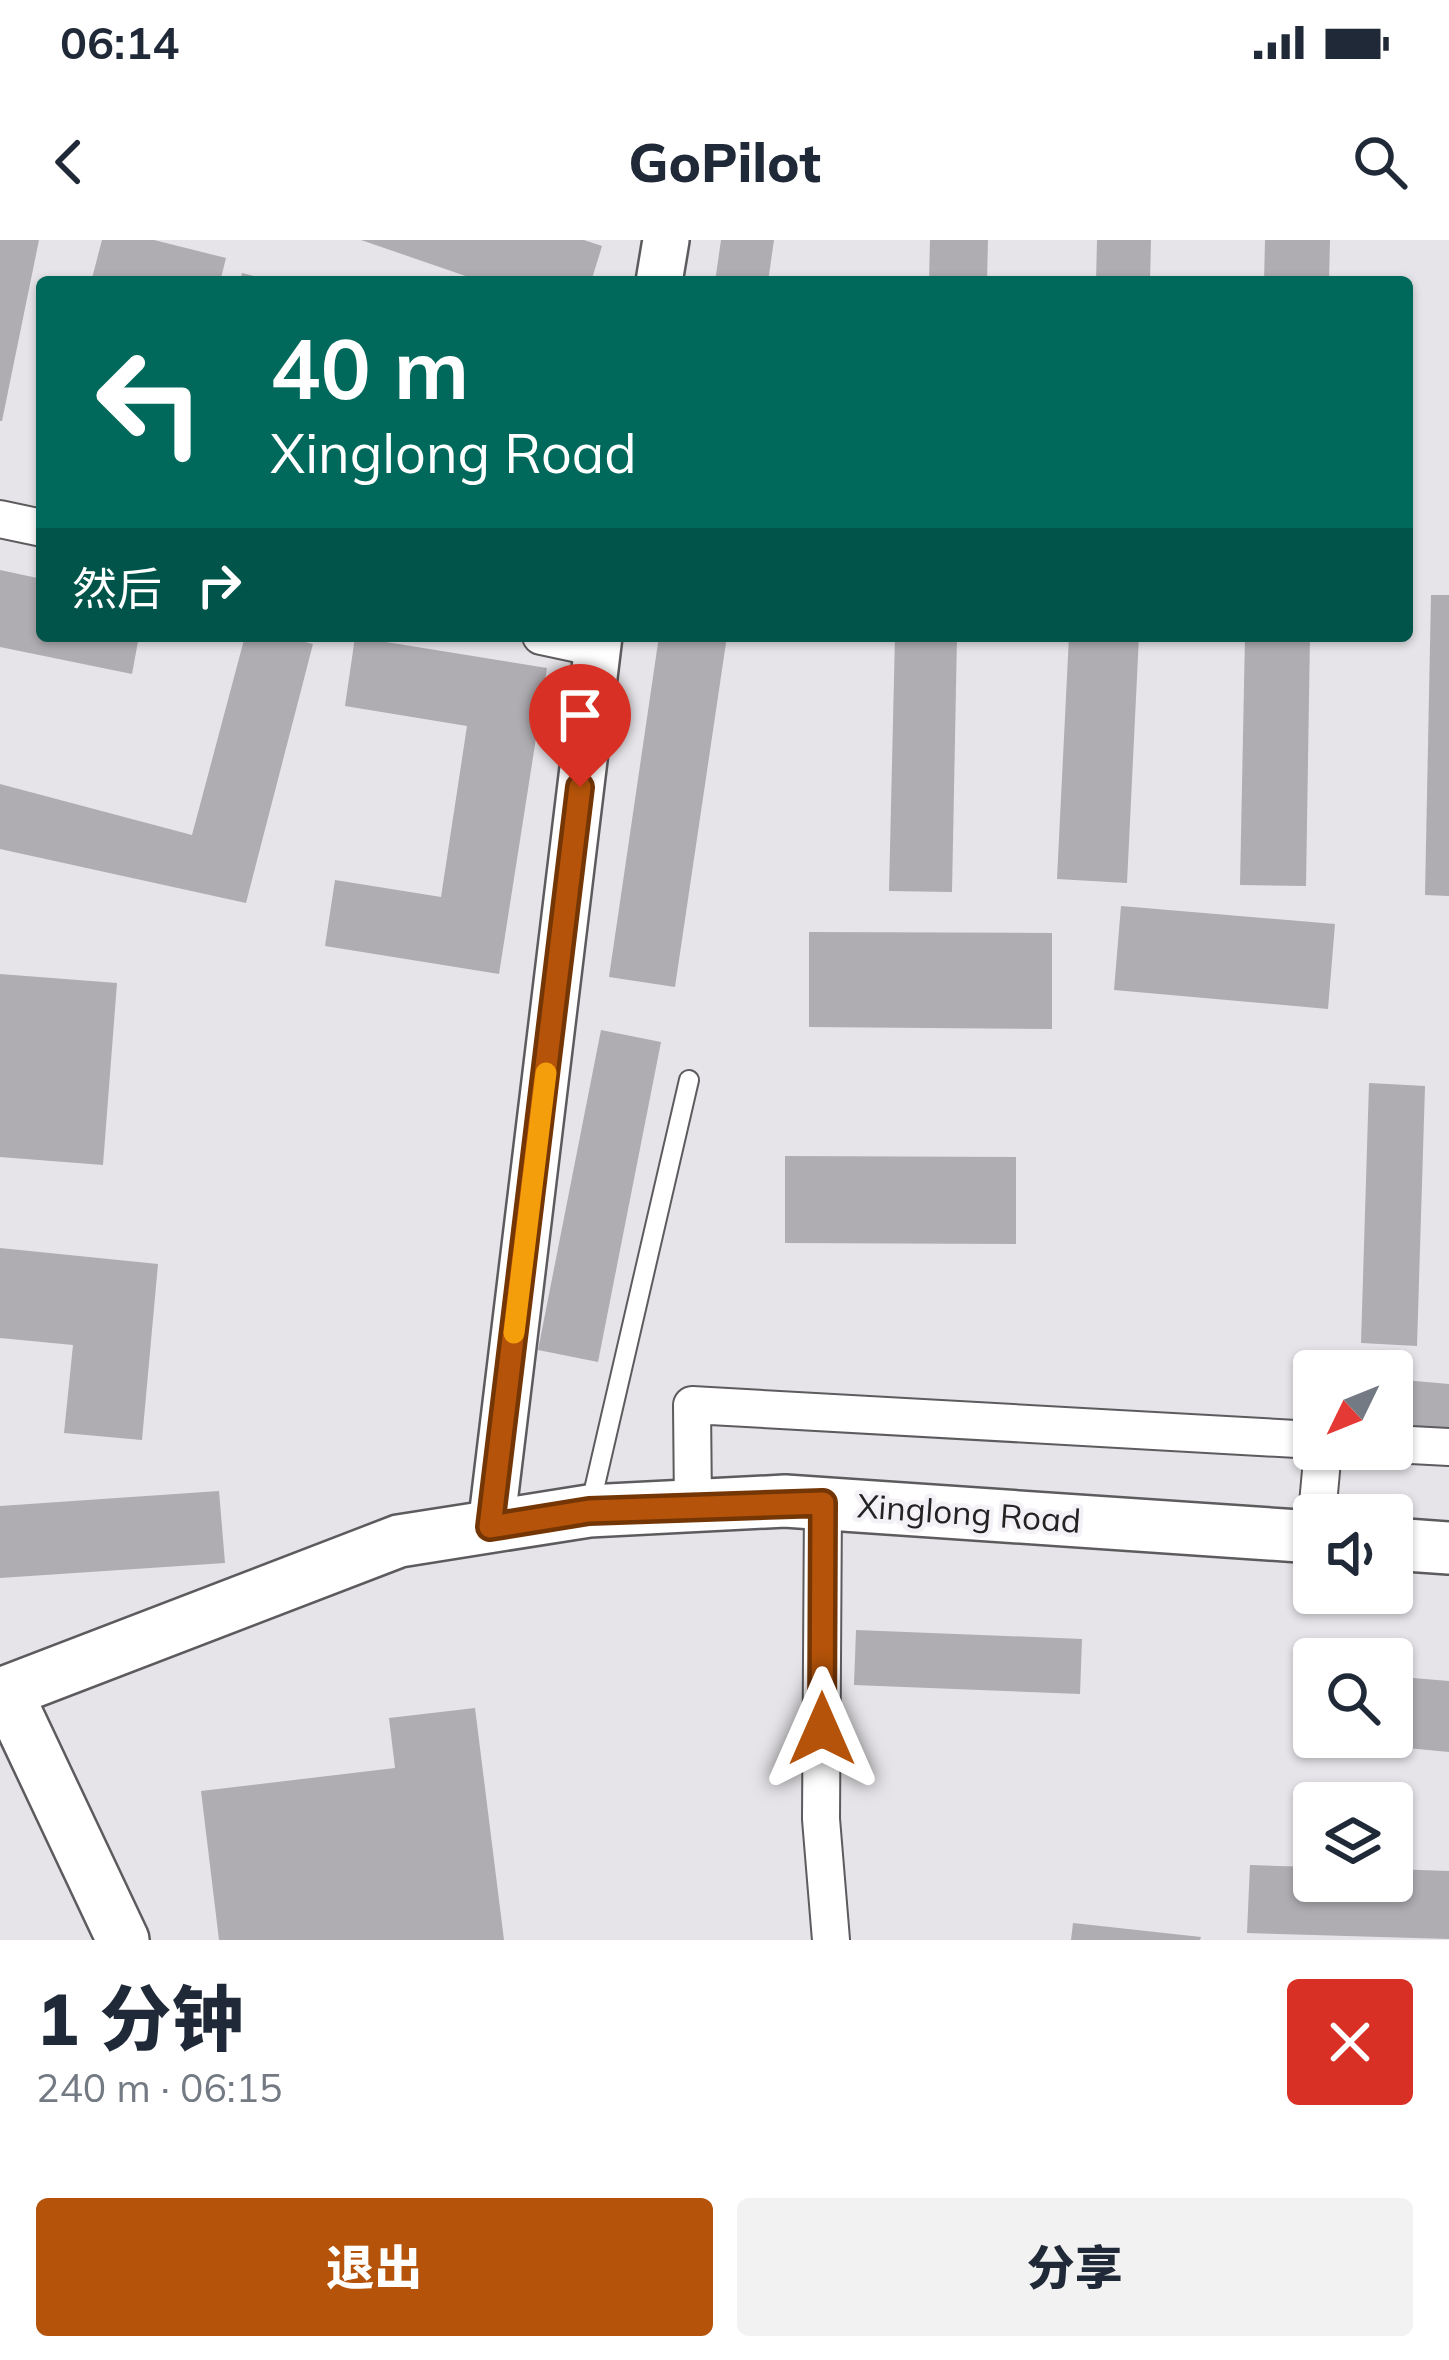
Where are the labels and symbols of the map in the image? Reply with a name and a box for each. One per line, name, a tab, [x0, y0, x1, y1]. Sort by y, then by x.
pin	[529, 664, 631, 787]
north arrow	[1293, 1350, 1413, 1470]
street label: Xinglong Road	[856, 1484, 1082, 1541]
position arrow	[759, 1666, 885, 1792]

